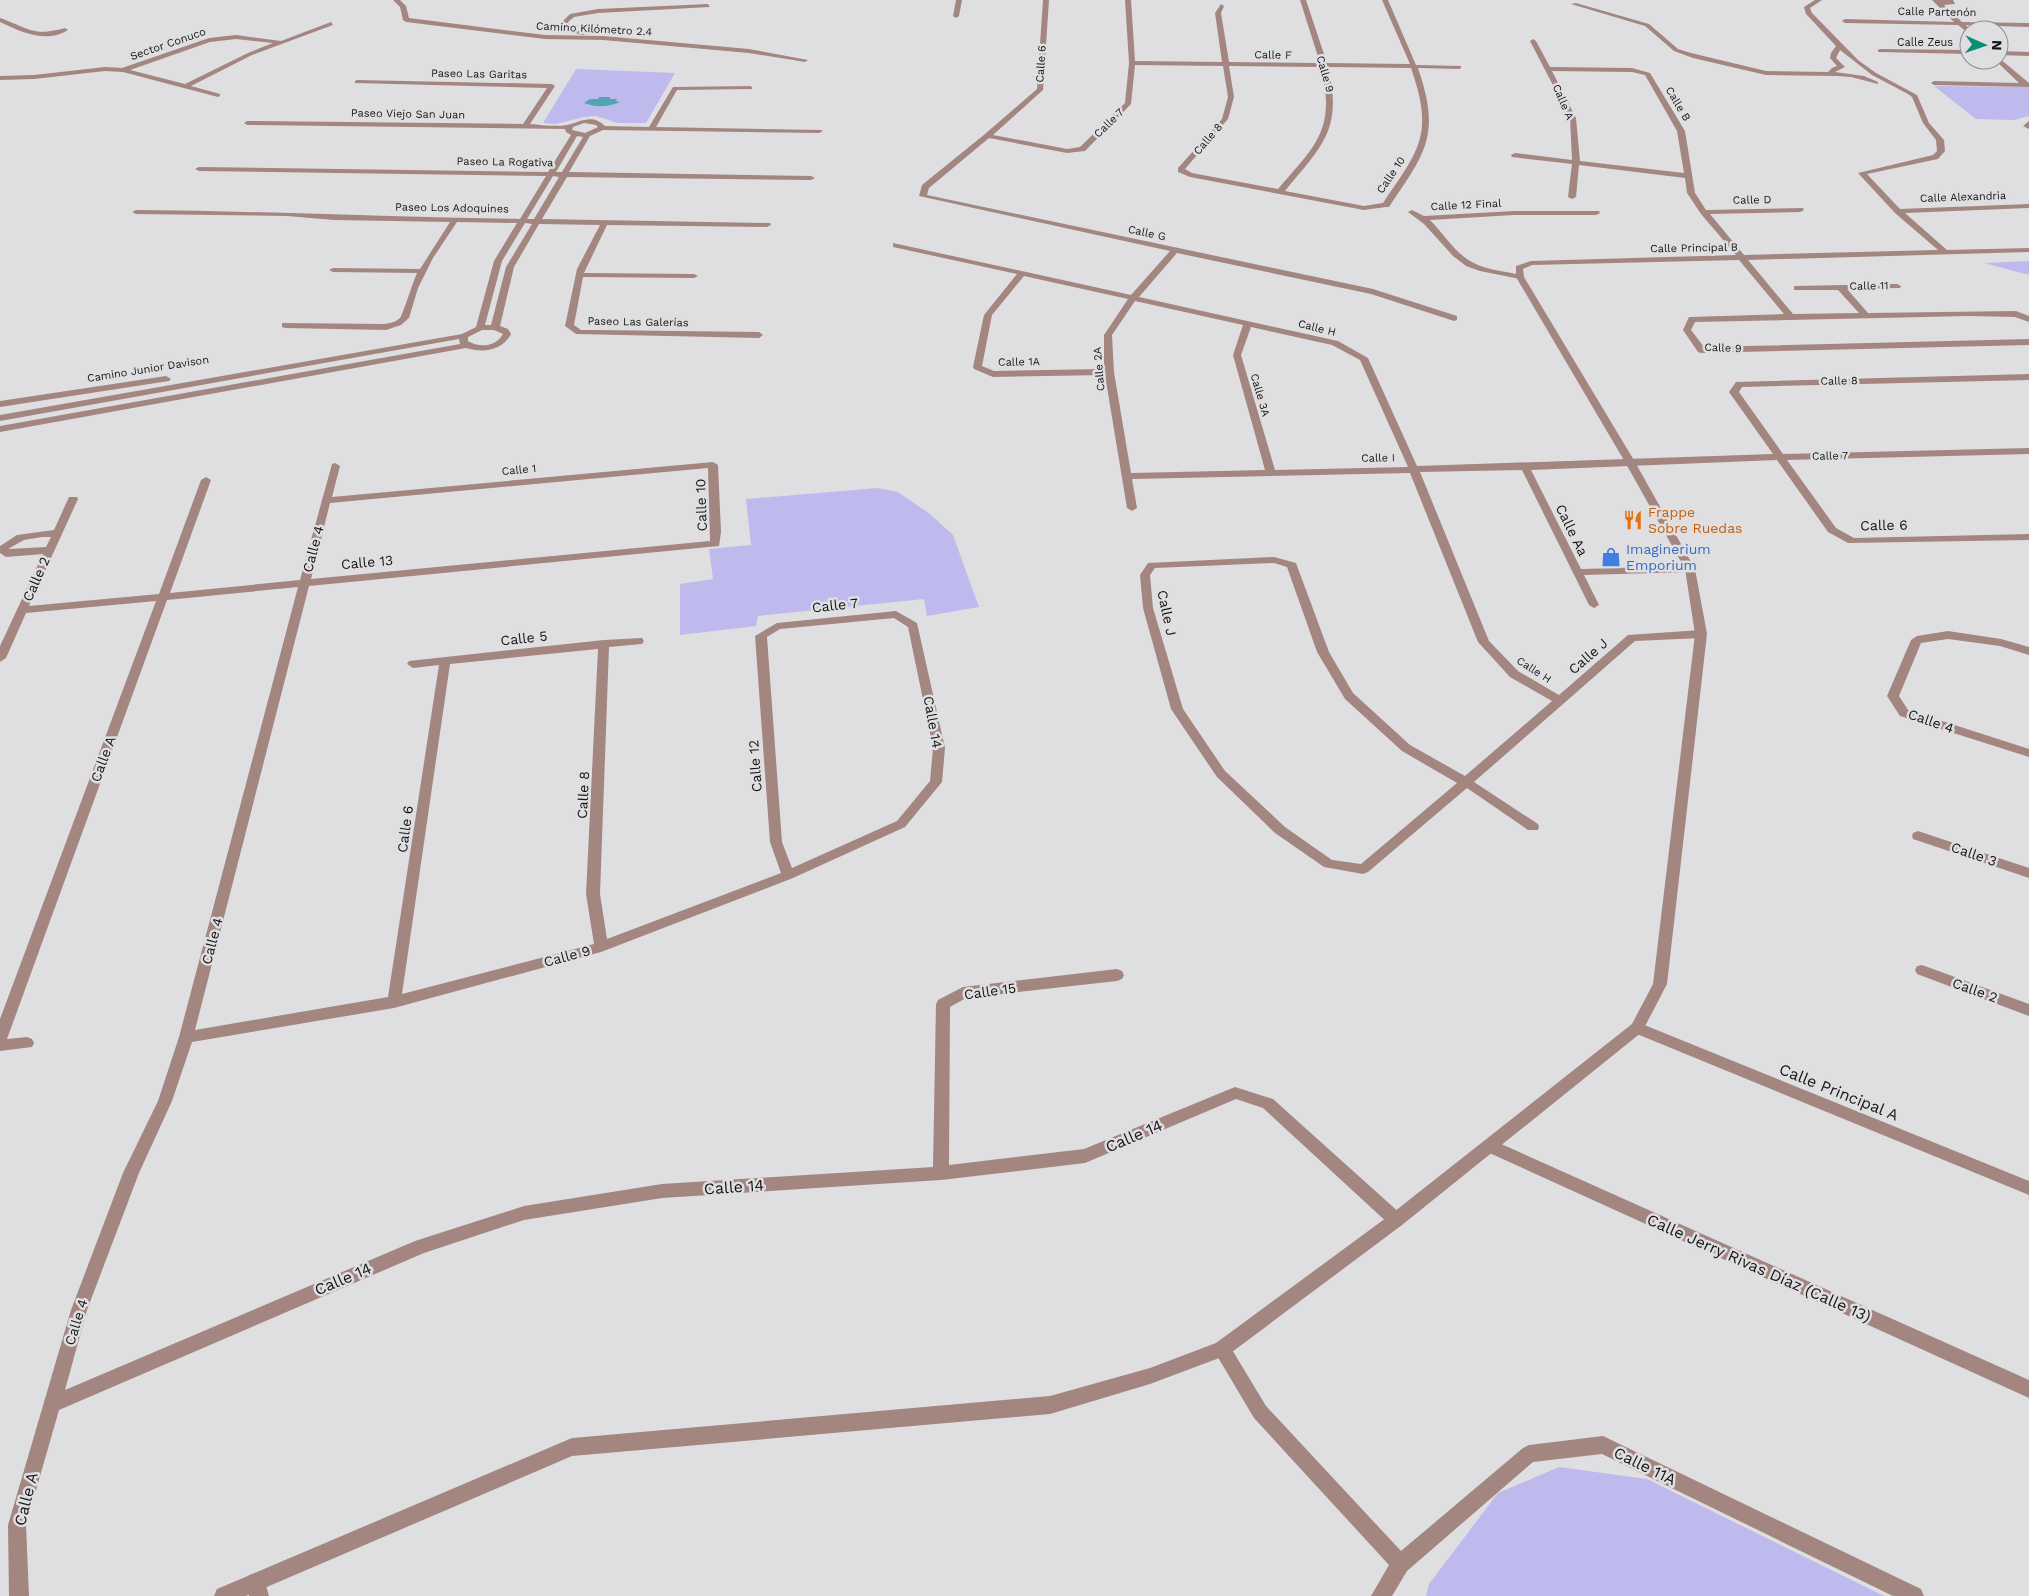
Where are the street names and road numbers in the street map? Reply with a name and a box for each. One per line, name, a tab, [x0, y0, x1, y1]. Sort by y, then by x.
street label: Calle Partenón	[1897, 5, 1977, 19]
street label: Camino Kilómetro 2.4	[536, 19, 653, 39]
street label: Sector Conuco	[128, 25, 208, 63]
street label: Calle Zeus	[1897, 36, 1953, 49]
street label: Calle 6	[1033, 45, 1049, 83]
street label: Calle F	[1254, 48, 1292, 62]
street label: Calle 9	[1314, 54, 1336, 94]
street label: Paseo Las Garitas	[431, 67, 527, 81]
street label: Calle A	[1550, 82, 1576, 122]
street label: Calle B	[1663, 84, 1693, 124]
street label: Calle 7	[1091, 106, 1127, 140]
street label: Paseo Viejo San Juan	[351, 107, 465, 121]
street label: Calle 8	[1191, 120, 1225, 157]
street label: Calle 10	[1374, 154, 1408, 196]
street label: Paseo La Rogativa	[457, 155, 553, 169]
street label: Calle Alexandria	[1920, 189, 2006, 205]
street label: Calle D	[1733, 193, 1771, 207]
street label: Calle 12 Final	[1430, 197, 1502, 213]
street label: Paseo Los Adoquines	[395, 201, 509, 215]
street label: Calle G	[1127, 223, 1167, 243]
street label: Calle Principal B	[1650, 241, 1738, 255]
street label: Calle 11	[1849, 279, 1889, 293]
street label: Paseo Las Galerías	[587, 315, 689, 329]
street label: Calle H	[1297, 317, 1337, 339]
street label: Calle 9	[1704, 341, 1742, 355]
street label: Calle 2A	[1091, 346, 1107, 392]
street label: Camino Junior Davison	[86, 353, 210, 385]
street label: Calle 1A	[998, 355, 1040, 369]
street label: Calle 3A	[1248, 372, 1272, 418]
street label: Calle 8	[1820, 374, 1858, 388]
street label: Calle 7	[1812, 449, 1848, 463]
street label: Calle I	[1361, 451, 1395, 465]
street label: Calle 1	[501, 462, 537, 478]
street label: Calle 10	[692, 478, 710, 532]
street label: Calle Aa	[1553, 502, 1591, 559]
street label: Calle 6	[1860, 517, 1908, 533]
street label: Calle 4	[299, 524, 327, 574]
street label: Calle 13	[340, 552, 394, 572]
street label: Calle 2	[19, 554, 53, 604]
street label: Calle J	[1154, 589, 1180, 637]
street label: Calle 7	[811, 595, 859, 615]
street label: Calle 5	[500, 628, 548, 648]
street label: Calle J	[1565, 635, 1611, 677]
street label: Calle H	[1514, 654, 1554, 686]
street label: Calle 14	[921, 695, 945, 749]
street label: Calle 4	[1906, 706, 1956, 736]
street label: Calle A	[87, 734, 119, 784]
street label: Calle 12	[745, 739, 765, 793]
street label: Calle 8	[574, 771, 592, 819]
street label: Calle 6	[394, 804, 416, 854]
street label: Calle 3	[1949, 839, 1999, 869]
street label: Calle 4	[198, 916, 226, 966]
street label: Calle 9	[542, 942, 592, 970]
street label: Calle 2	[1950, 974, 2000, 1006]
street label: Calle 15	[963, 979, 1017, 1003]
street label: Calle Principal A	[1777, 1059, 1902, 1125]
street label: Calle 14	[1103, 1115, 1166, 1157]
street label: Calle 14	[703, 1175, 765, 1199]
street label: Calle Jerry Rivas Díaz (Calle 13)	[1644, 1210, 1874, 1326]
street label: Calle 14	[312, 1258, 375, 1300]
street label: Calle 4	[61, 1297, 91, 1347]
street label: Calle 11A	[1611, 1443, 1680, 1489]
street label: Calle A	[10, 1470, 42, 1528]

